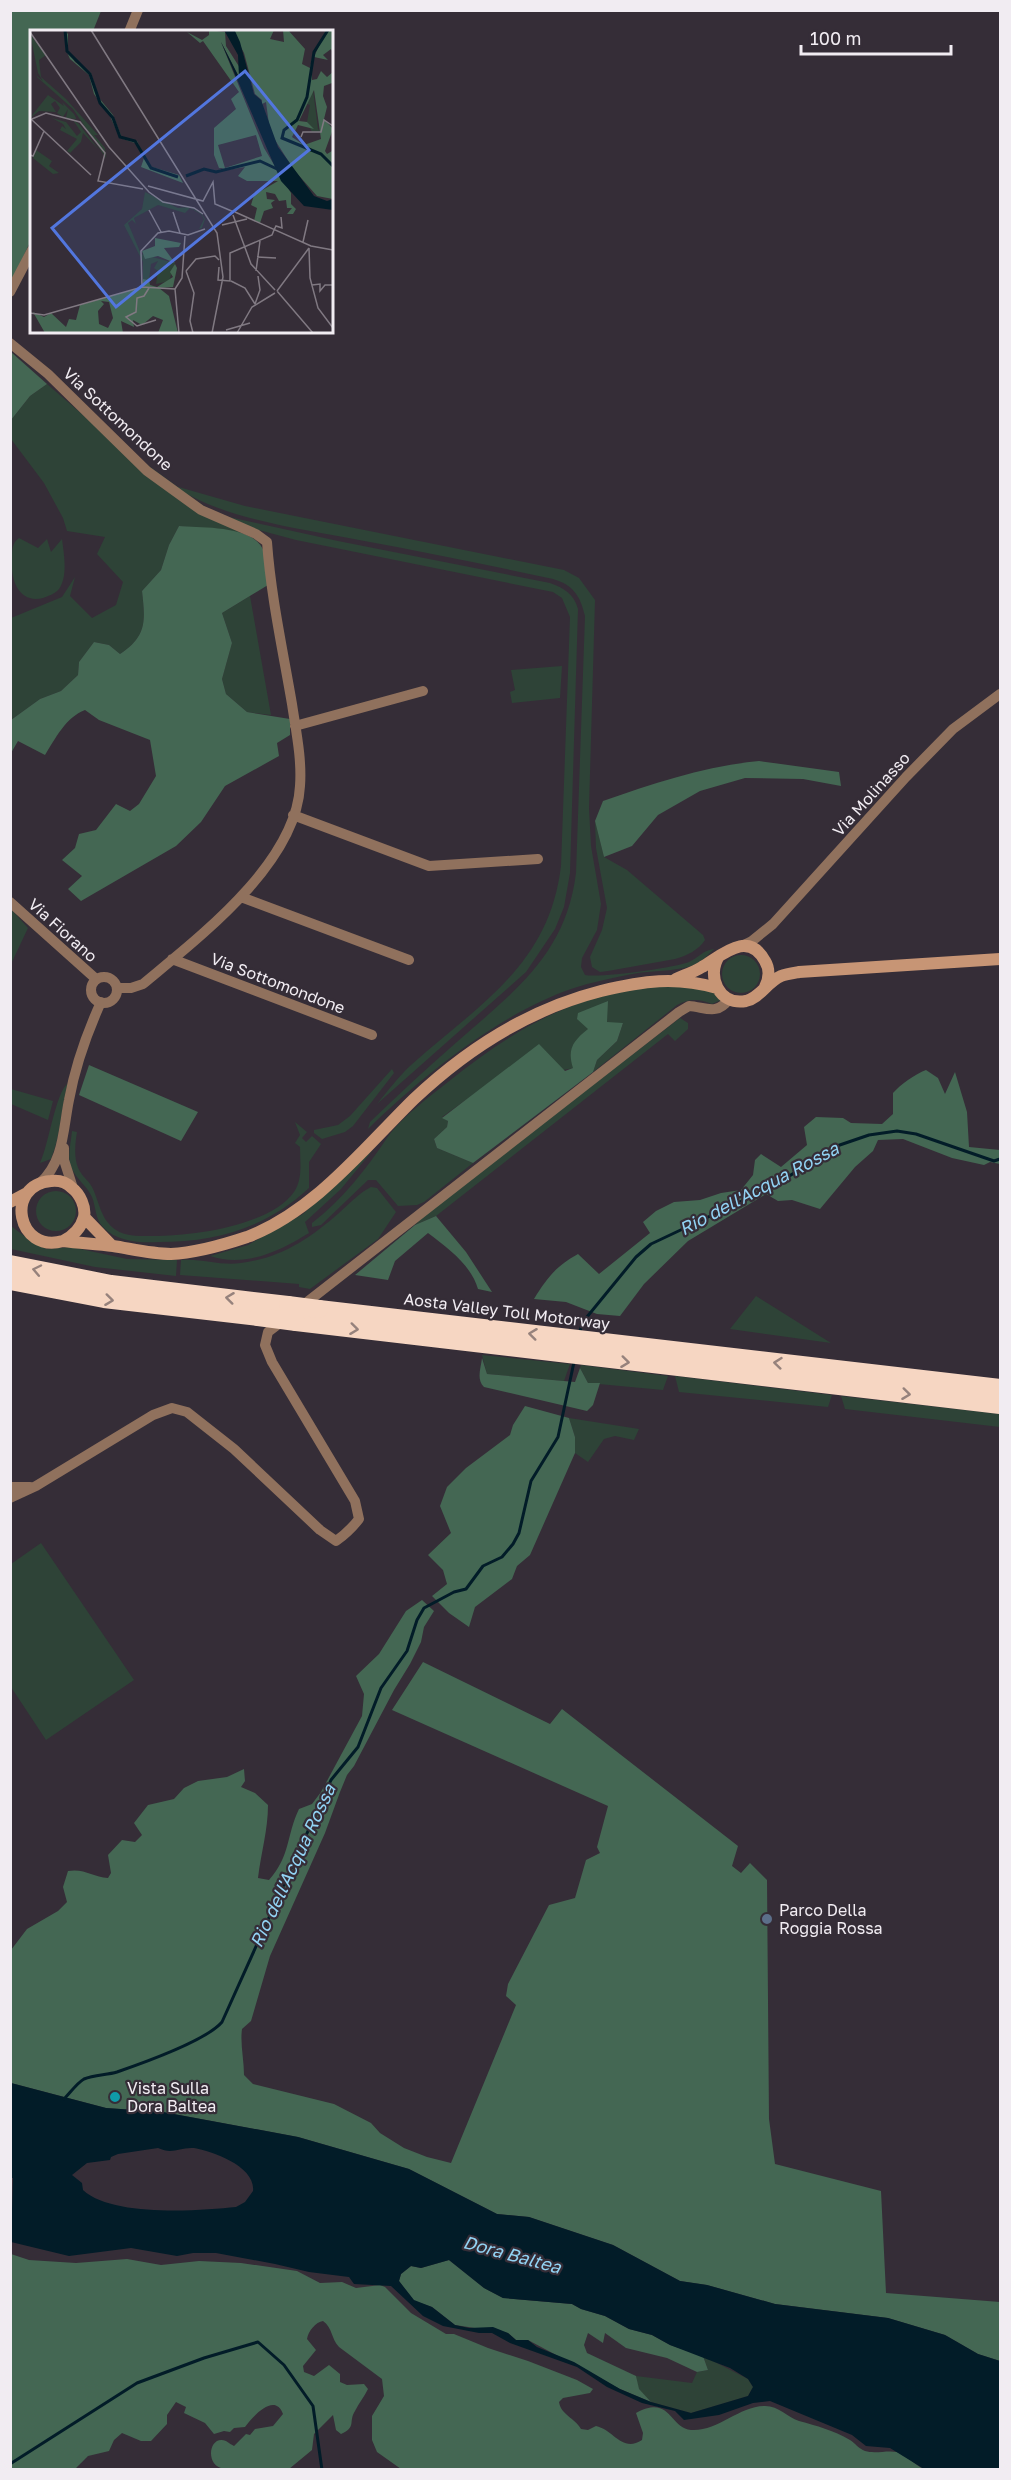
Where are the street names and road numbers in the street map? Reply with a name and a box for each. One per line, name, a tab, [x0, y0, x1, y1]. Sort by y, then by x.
street label: Via Sottomondone	[59, 363, 177, 475]
street label: Via Molinasso	[828, 748, 914, 840]
street label: Via Fiorano	[24, 894, 102, 966]
street label: Via Sottomondone	[208, 948, 348, 1018]
street label: Aosta Valley Toll Motorway	[403, 1288, 611, 1334]

